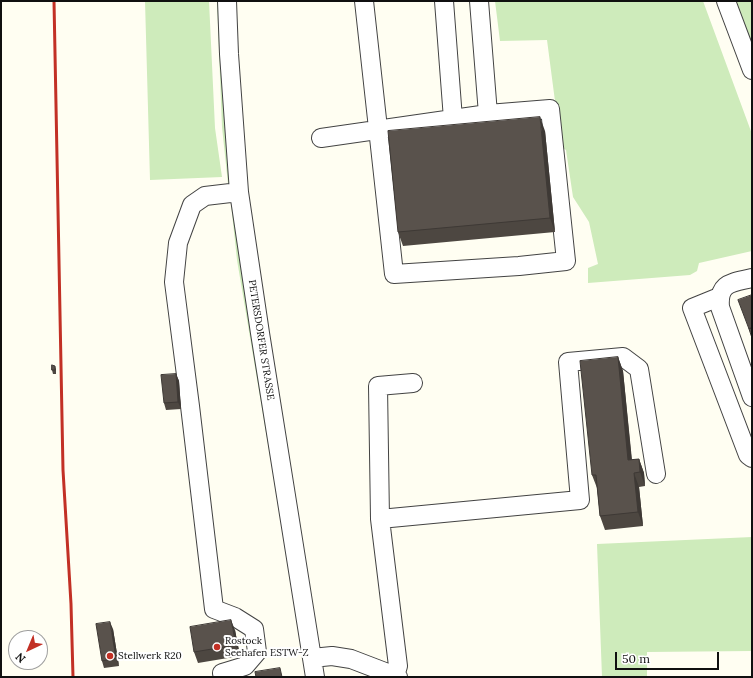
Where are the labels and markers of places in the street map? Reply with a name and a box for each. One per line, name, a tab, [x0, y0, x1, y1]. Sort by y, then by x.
place label: Rostock Seehafen ESTW-Z	[225, 635, 309, 658]
marker: Rostock Seehafen ESTW-Z	[212, 642, 222, 652]
place label: Stellwerk R20	[118, 650, 182, 662]
marker: Stellwerk R20	[105, 651, 115, 661]

